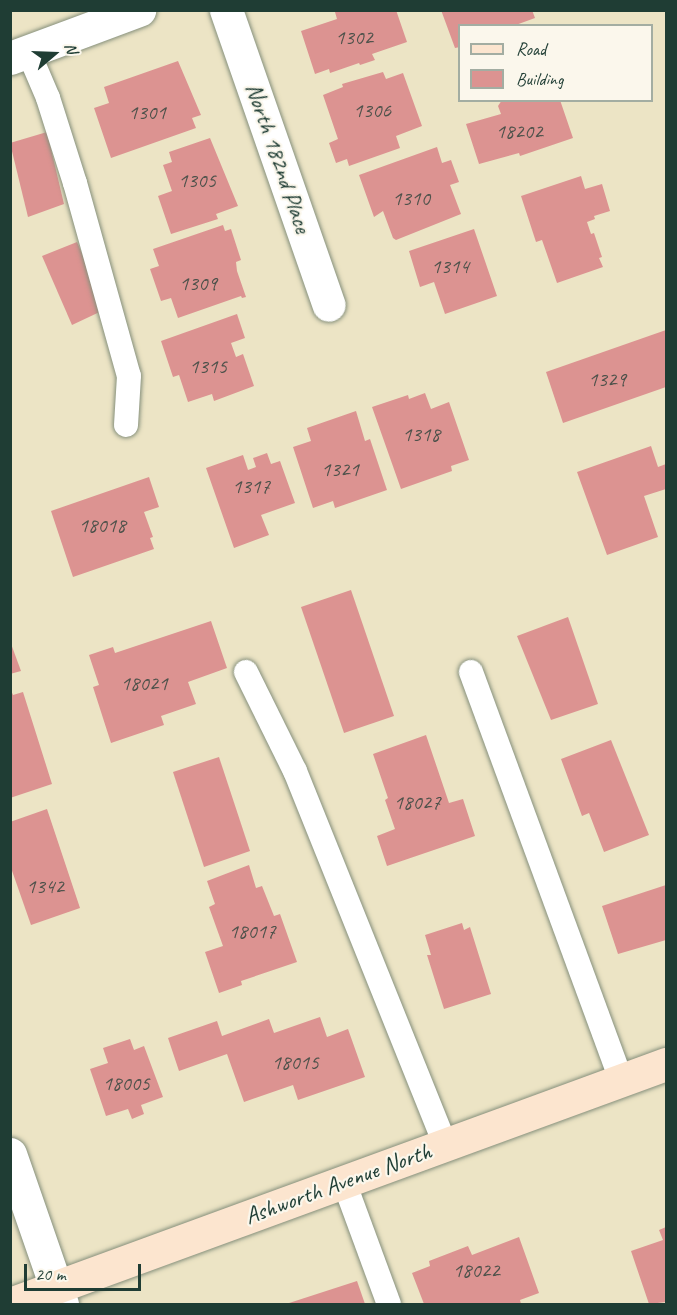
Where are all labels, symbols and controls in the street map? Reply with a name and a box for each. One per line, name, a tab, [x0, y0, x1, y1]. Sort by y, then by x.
north arrow	[24, 24, 84, 84]
house number: 1302	[335, 24, 373, 50]
legend	[458, 24, 653, 102]
text: Road	[516, 38, 546, 60]
text: N	[60, 40, 82, 56]
text: Building	[516, 68, 563, 90]
street label: North 182nd Place	[239, 79, 317, 237]
house number: 1306	[353, 97, 391, 123]
house number: 1301	[128, 99, 166, 125]
house number: 18202	[495, 118, 543, 144]
house number: 1305	[178, 167, 216, 193]
house number: 1310	[392, 185, 430, 211]
house number: 1314	[431, 253, 469, 279]
house number: 1309	[179, 270, 217, 296]
house number: 1315	[189, 353, 227, 379]
house number: 1329	[588, 366, 626, 392]
house number: 1318	[402, 421, 440, 447]
house number: 1321	[321, 456, 359, 482]
house number: 1317	[232, 473, 270, 499]
house number: 18018	[78, 512, 126, 538]
house number: 18021	[120, 670, 168, 696]
house number: 18027	[393, 789, 441, 815]
house number: 1342	[26, 873, 64, 899]
house number: 18017	[228, 918, 276, 944]
house number: 18015	[271, 1049, 319, 1075]
house number: 18005	[102, 1070, 150, 1096]
street label: Ashworth Avenue North	[241, 1137, 435, 1231]
scale bar	[27, 1252, 144, 1290]
house number: 18022	[452, 1257, 500, 1283]
text: 20 m	[35, 1263, 66, 1285]

